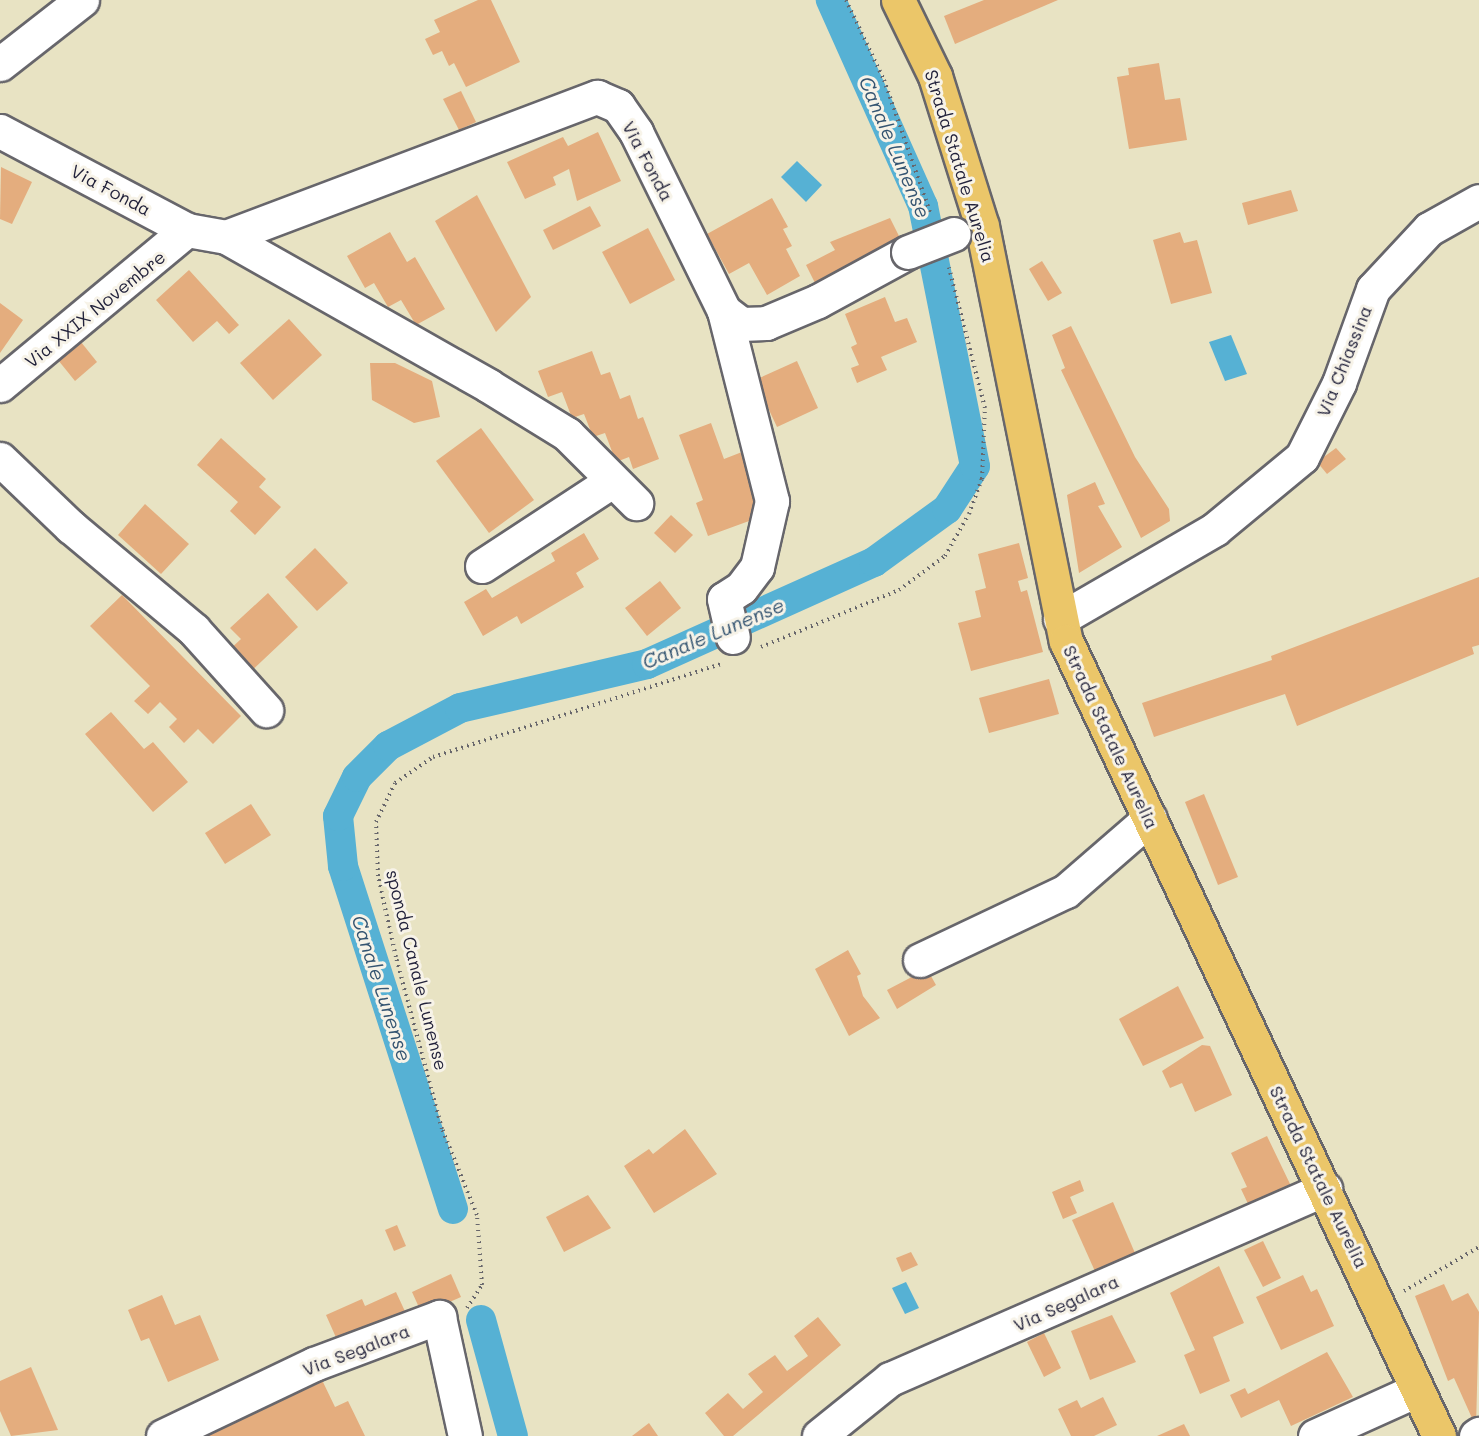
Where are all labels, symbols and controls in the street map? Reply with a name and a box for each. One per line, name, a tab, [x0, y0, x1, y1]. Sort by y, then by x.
street label: Strada Statale Aurelia	[920, 67, 1000, 265]
water label: Canale Lunense	[854, 72, 936, 222]
street label: Via Fonda	[618, 117, 678, 205]
street label: Via Fonda	[67, 160, 155, 220]
street label: Via XXIX Novembre	[21, 246, 169, 372]
street label: Via Chiassina	[1312, 302, 1376, 420]
water label: Canale Lunense	[638, 592, 788, 674]
street label: Strada Statale Aurelia	[1059, 642, 1163, 832]
street label: sponda Canale Lunense	[382, 868, 452, 1072]
water label: Canale Lunense	[347, 912, 417, 1064]
street label: Strada Statale Aurelia	[1265, 1082, 1373, 1272]
street label: Via Segalara	[1010, 1270, 1122, 1336]
street label: Via Segalara	[299, 1320, 413, 1380]

